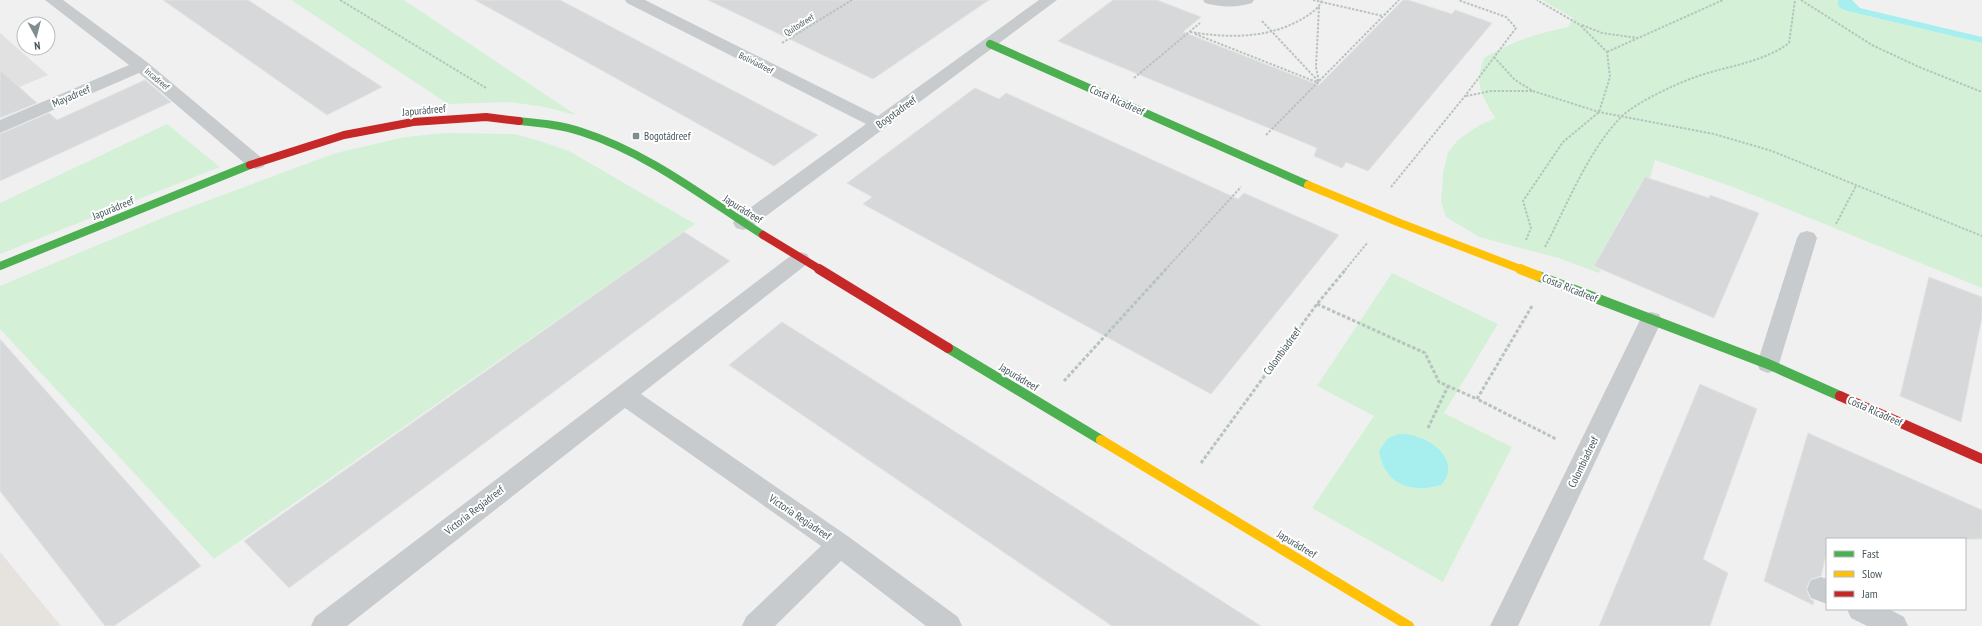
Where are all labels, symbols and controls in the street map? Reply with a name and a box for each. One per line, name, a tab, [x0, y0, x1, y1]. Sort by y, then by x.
street label: Quitodreef	[782, 11, 816, 38]
north arrow	[16, 16, 56, 56]
text: N	[33, 39, 41, 53]
street label: Boliviadreef	[737, 49, 776, 76]
street label: Incadreef	[143, 65, 172, 93]
street label: Mayadreef	[50, 81, 93, 110]
street label: Costa Ricadreef	[1087, 82, 1148, 119]
street label: Bogotadreef	[873, 92, 920, 131]
street label: Japurádreef	[401, 101, 448, 119]
place label: Bogotádreef	[644, 129, 692, 143]
marker: Bogotádreef	[631, 131, 641, 141]
street label: Japurádreef	[720, 191, 766, 227]
street label: Japurádreef	[89, 193, 137, 223]
street label: Costa Ricadreef	[1540, 271, 1601, 306]
street label: Colombiadreef	[1260, 324, 1305, 377]
street label: Japurádreef	[996, 359, 1042, 395]
street label: Costa Ricadreef	[1845, 393, 1906, 430]
street label: Colombiadreef	[1565, 433, 1602, 490]
street label: Victoria Regiadreef	[441, 482, 507, 538]
street label: Victoria Regiadreef	[766, 491, 835, 543]
street label: Japurádreef	[1274, 526, 1320, 562]
legend	[1826, 538, 1966, 610]
text: Fast	[1862, 546, 1880, 561]
text: Slow	[1862, 566, 1883, 581]
text: Jam	[1861, 586, 1878, 601]

